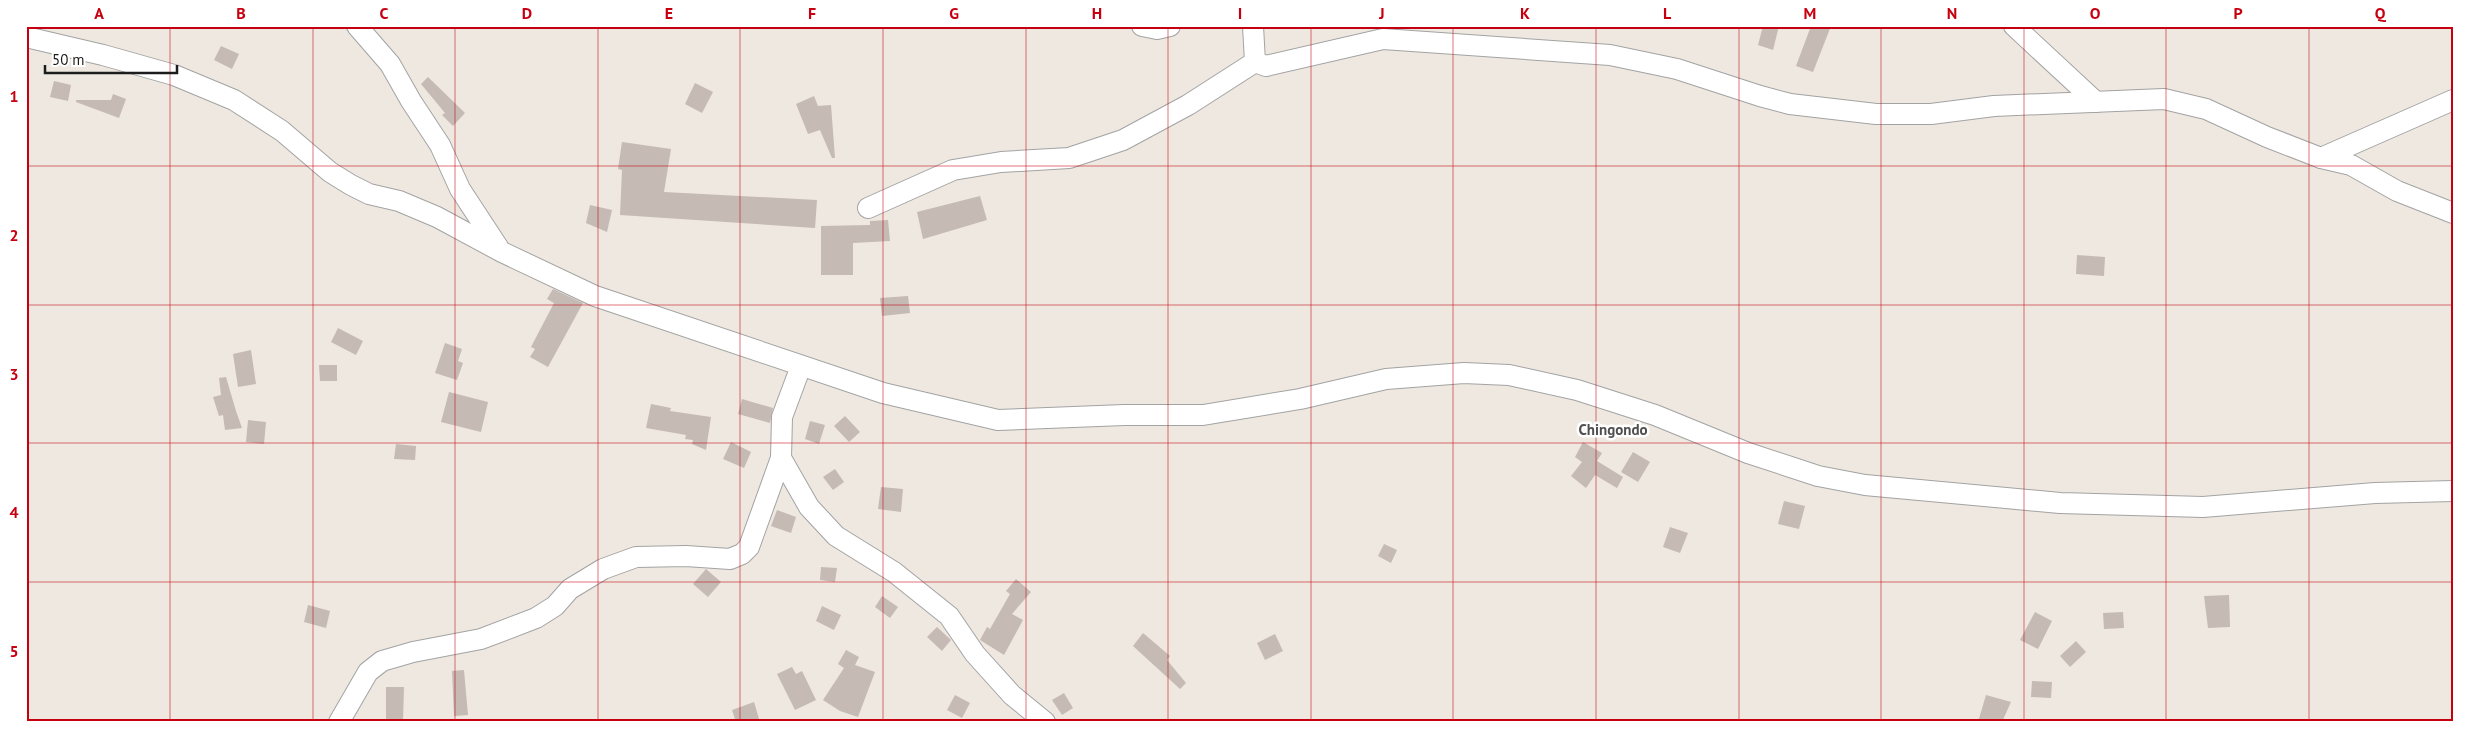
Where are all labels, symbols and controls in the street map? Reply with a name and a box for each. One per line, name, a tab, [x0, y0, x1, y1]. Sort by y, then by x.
text: A	[94, 3, 104, 23]
text: B	[236, 3, 246, 23]
text: C	[380, 3, 389, 23]
text: D	[522, 3, 532, 23]
text: E	[665, 3, 673, 23]
text: F	[808, 3, 816, 23]
text: G	[949, 3, 959, 23]
text: H	[1092, 3, 1102, 23]
text: I	[1238, 3, 1242, 23]
text: J	[1378, 3, 1385, 23]
text: K	[1520, 3, 1530, 23]
text: L	[1663, 3, 1672, 23]
text: M	[1804, 3, 1816, 23]
text: N	[1947, 3, 1957, 23]
text: O	[2090, 3, 2101, 23]
text: P	[2233, 3, 2243, 23]
text: Q	[2375, 3, 2387, 23]
scale bar	[45, 42, 178, 74]
text: 50 m	[52, 50, 85, 69]
text: 1	[9, 86, 19, 106]
text: 2	[9, 225, 19, 245]
text: 3	[9, 364, 19, 384]
district label: Chingondo	[1578, 420, 1648, 439]
text: 4	[9, 502, 19, 522]
text: 5	[9, 641, 19, 661]

